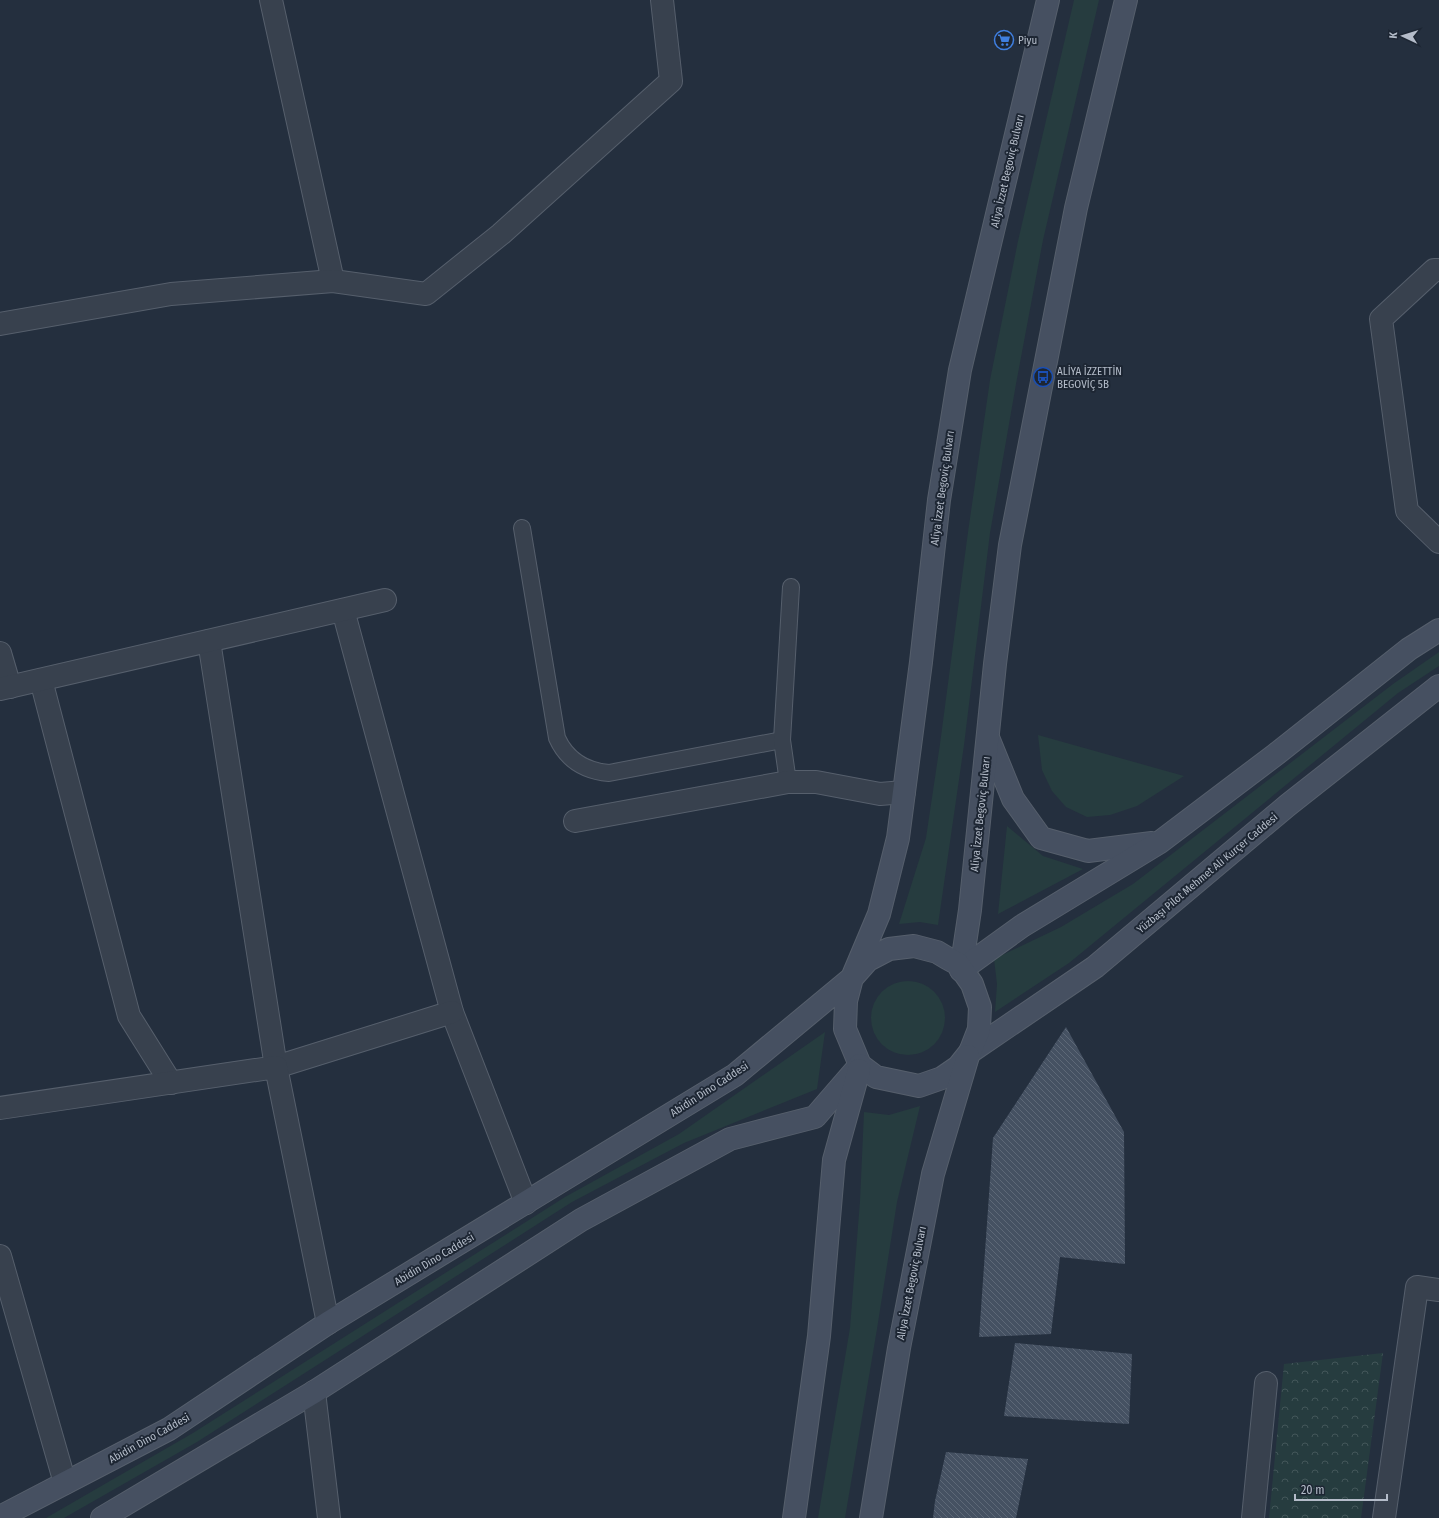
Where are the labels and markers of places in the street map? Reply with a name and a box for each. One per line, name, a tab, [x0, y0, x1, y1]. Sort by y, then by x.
supermarket icon: Piyu	[993, 29, 1015, 51]
place label: Piyu	[1018, 34, 1037, 47]
place label: ALİYA İZZETTİN BEGOVİÇ 5B	[1057, 364, 1122, 391]
bus stop icon: ALİYA İZZETTİN BEGOVİÇ 5B	[1032, 366, 1054, 388]

